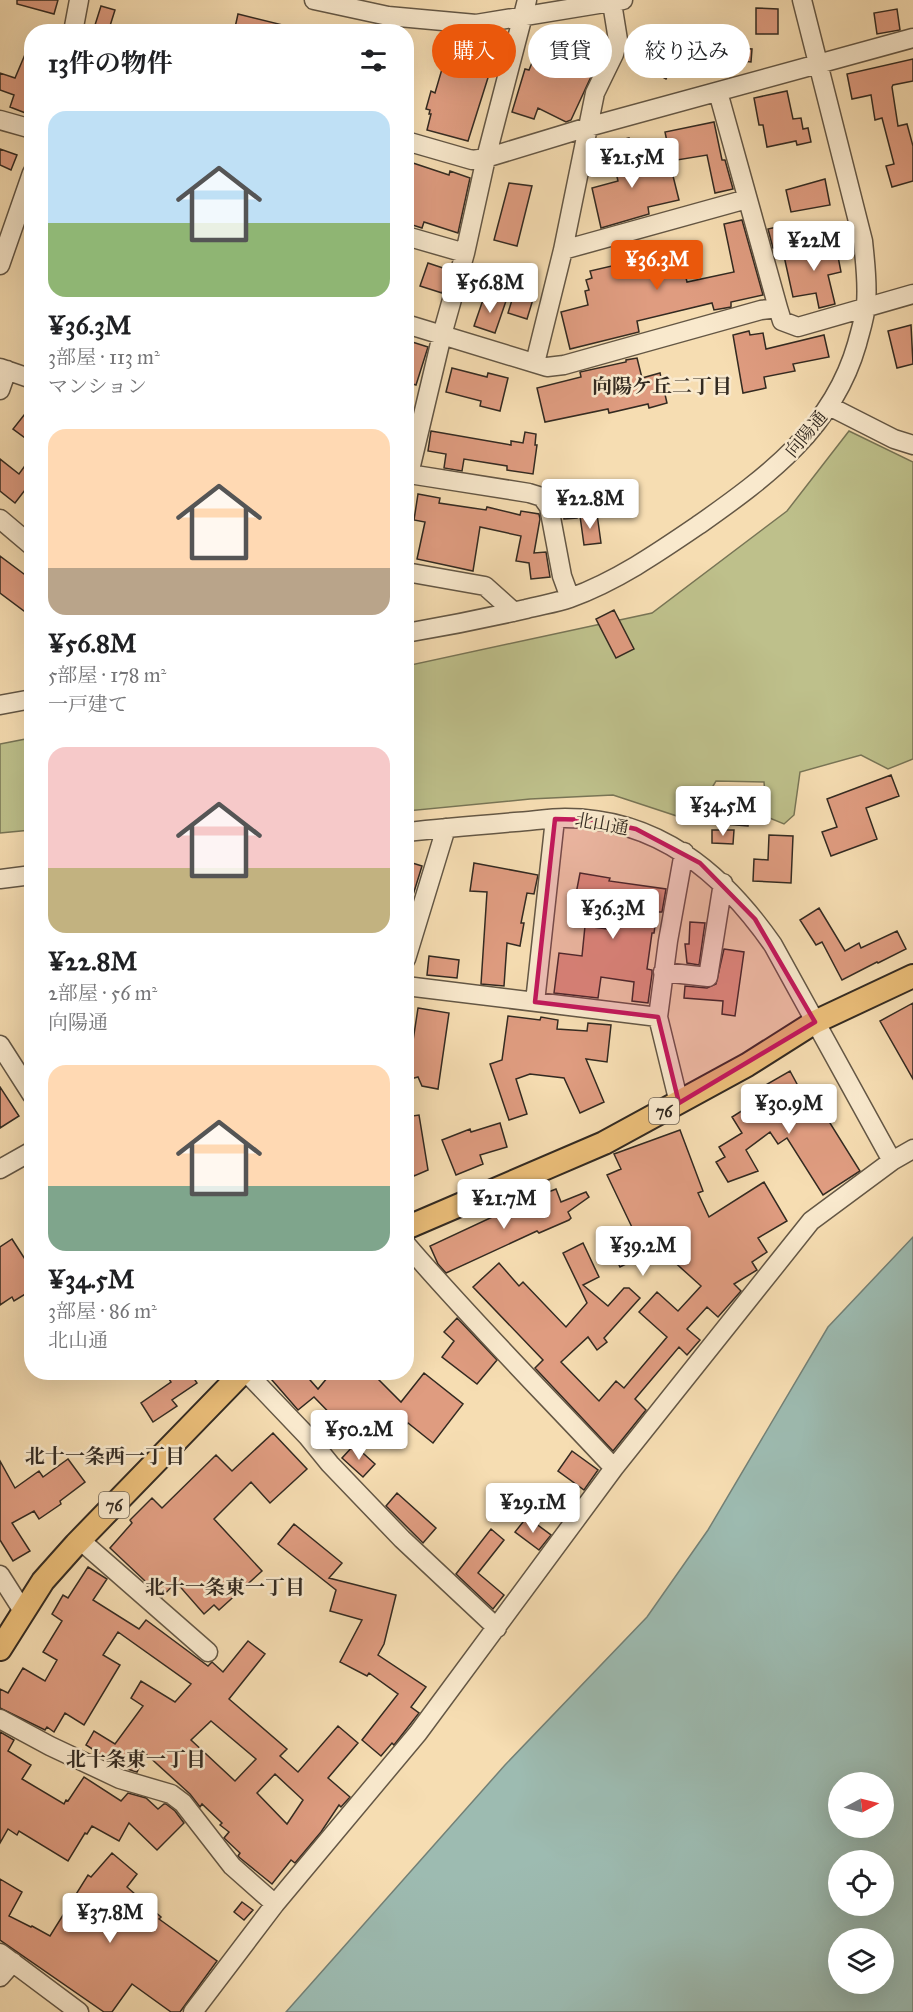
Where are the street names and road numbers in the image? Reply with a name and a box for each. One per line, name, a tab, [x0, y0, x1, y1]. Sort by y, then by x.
street label: 向陽通	[780, 406, 832, 462]
street label: 北山通	[574, 808, 630, 840]
road number: 76	[649, 1098, 679, 1124]
road number: 76	[99, 1492, 129, 1518]

